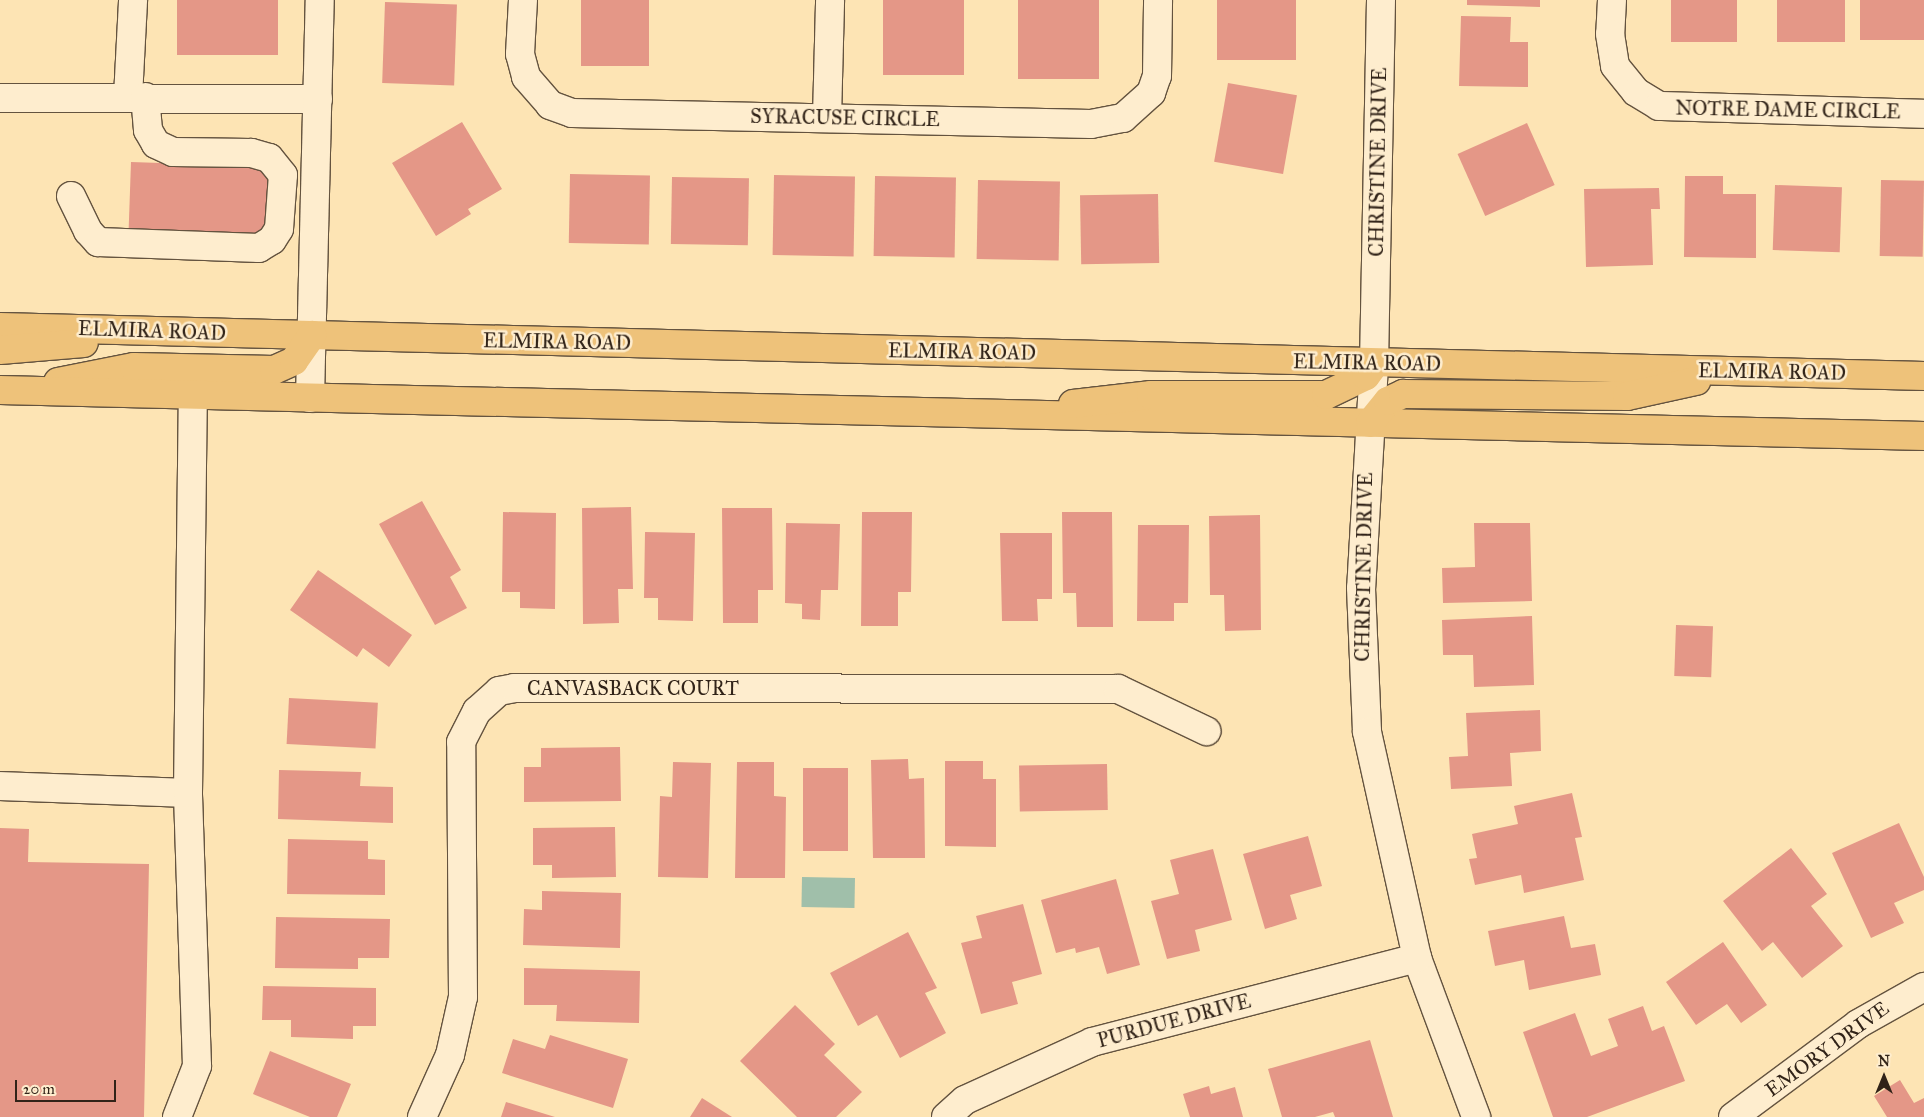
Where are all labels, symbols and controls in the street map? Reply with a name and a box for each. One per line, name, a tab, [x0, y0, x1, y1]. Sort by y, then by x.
street label: CHRISTINE DRIVE	[1364, 67, 1392, 257]
street label: NOTRE DAME CIRCLE	[1675, 96, 1901, 124]
street label: SYRACUSE CIRCLE	[750, 104, 940, 132]
street label: ELMIRA ROAD	[78, 316, 226, 346]
street label: ELMIRA ROAD	[483, 329, 631, 355]
street label: ELMIRA ROAD	[888, 339, 1036, 365]
street label: ELMIRA ROAD	[1293, 350, 1441, 376]
street label: ELMIRA ROAD	[1698, 359, 1846, 385]
street label: CHRISTINE DRIVE	[1350, 472, 1378, 662]
street label: CANVASBACK COURT	[527, 676, 739, 700]
street label: PURDUE DRIVE	[1095, 989, 1253, 1053]
street label: EMORY DRIVE	[1761, 996, 1893, 1102]
north arrow	[1859, 1052, 1909, 1102]
text: N	[1878, 1053, 1890, 1070]
scale bar	[18, 1070, 119, 1102]
text: 20 m	[23, 1080, 55, 1098]

